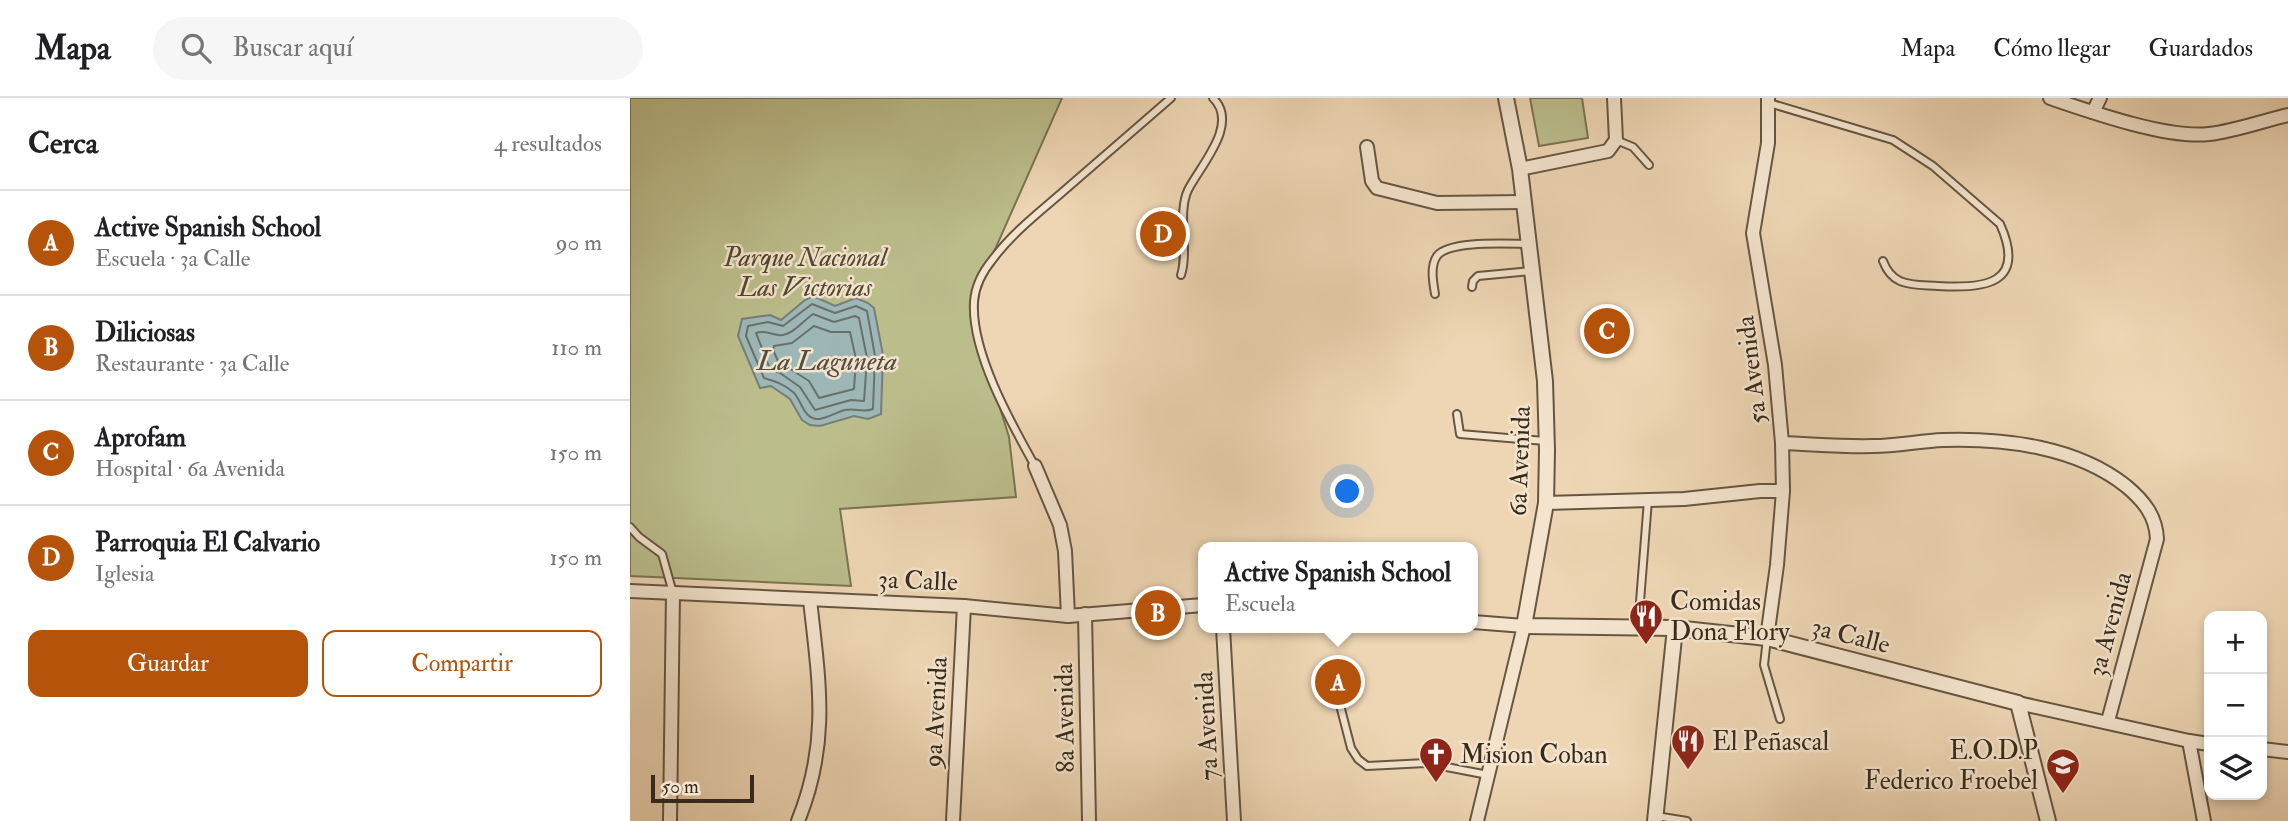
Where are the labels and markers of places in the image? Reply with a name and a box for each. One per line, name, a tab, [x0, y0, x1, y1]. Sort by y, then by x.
pin: D	[1140, 208, 1186, 260]
pin: C	[1584, 305, 1630, 357]
place label: Comidas Dona Flory	[1670, 586, 1790, 648]
pin: B	[1135, 587, 1181, 639]
restaurant icon: Comidas Dona Flory	[1627, 597, 1665, 646]
pin: A	[1315, 656, 1361, 708]
restaurant icon: El Peñascal	[1669, 722, 1707, 771]
place label: El Peñascal	[1712, 726, 1829, 758]
church icon: Mision Coban	[1417, 735, 1455, 784]
place label: E.O.D.P Federico Froebel	[1864, 735, 2038, 797]
place label: Mision Coban	[1460, 739, 1608, 771]
school or university icon: E.O.D.P Federico Froebel	[2044, 746, 2082, 795]

